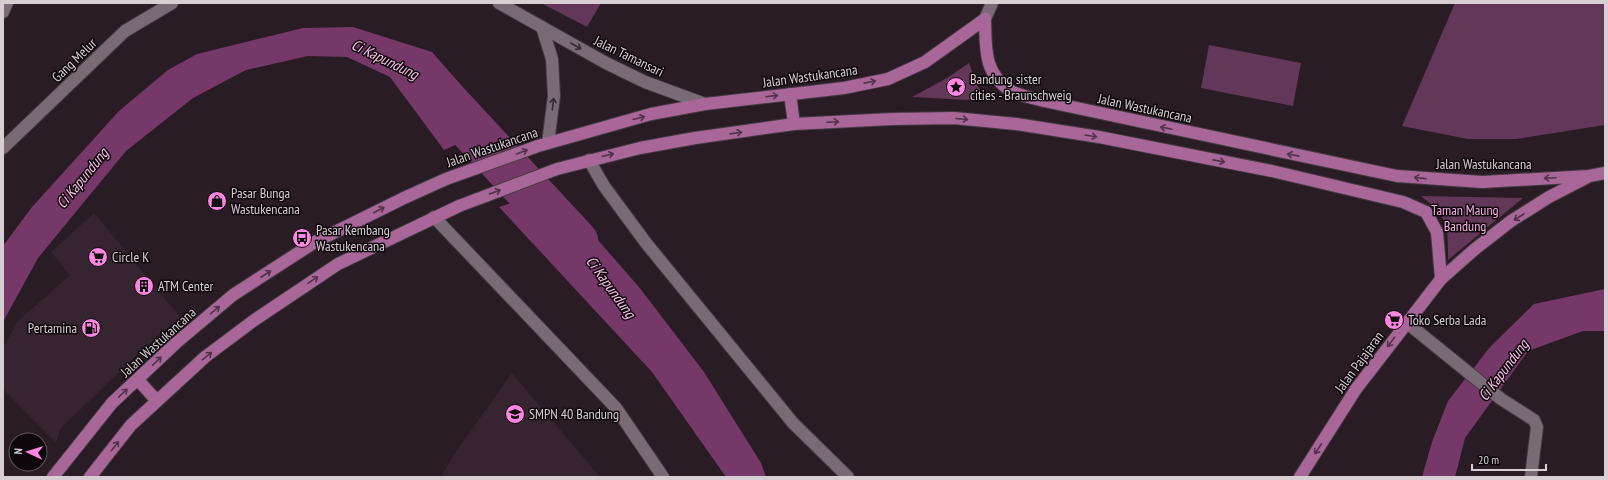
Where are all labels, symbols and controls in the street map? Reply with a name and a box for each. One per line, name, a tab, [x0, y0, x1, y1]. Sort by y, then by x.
street label: Jalan Tamansari	[590, 31, 667, 81]
street label: Gang Melur	[48, 34, 100, 86]
water label: Ci Kapundung	[348, 35, 423, 84]
one-way arrow	[570, 43, 582, 51]
street label: Jalan Wastukancana	[761, 60, 859, 92]
place label: Bandung sister cities - Braunschweig	[970, 70, 1072, 104]
place icon: Bandung sister cities - Braunschweig	[945, 76, 967, 98]
one-way arrow	[864, 78, 877, 86]
street label: Jalan Wastukancana	[1095, 89, 1194, 127]
one-way arrow	[765, 92, 778, 100]
one-way arrow	[549, 98, 557, 111]
one-way arrow	[633, 113, 646, 121]
one-way arrow	[955, 116, 968, 123]
one-way arrow	[826, 118, 839, 125]
street label: Jalan Wastukancana	[443, 123, 540, 171]
one-way arrow	[1159, 123, 1172, 131]
one-way arrow	[729, 129, 742, 137]
one-way arrow	[1084, 132, 1097, 140]
water label: Ci Kapundung	[52, 143, 113, 212]
one-way arrow	[516, 147, 528, 155]
one-way arrow	[1287, 150, 1300, 158]
one-way arrow	[601, 151, 614, 159]
street label: Jalan Wastukancana	[1435, 155, 1532, 173]
one-way arrow	[1212, 157, 1225, 165]
one-way arrow	[1544, 174, 1557, 182]
one-way arrow	[1414, 175, 1427, 182]
place label: Pasar Bunga Wastukencana	[231, 184, 300, 218]
one-way arrow	[489, 188, 501, 196]
shop icon: Pasar Bunga Wastukencana	[206, 190, 228, 212]
park label: Taman Maung Bandung	[1431, 201, 1499, 235]
one-way arrow	[373, 206, 385, 213]
one-way arrow	[1513, 213, 1525, 221]
place label: Pasar Kembang Wastukencana	[316, 221, 390, 255]
bus stop icon: Pasar Kembang Wastukencana	[291, 227, 313, 249]
supermarket icon: Circle K	[87, 246, 109, 268]
place label: Circle K	[112, 248, 149, 266]
water label: Ci Kapundung	[582, 252, 641, 323]
one-way arrow	[260, 270, 271, 278]
building icon: ATM Center	[133, 275, 155, 297]
one-way arrow	[307, 276, 319, 284]
place label: ATM Center	[158, 277, 213, 295]
street label: Jalan Wastukancana	[116, 303, 199, 381]
one-way arrow	[210, 306, 221, 315]
supermarket icon: Toko Serba Lada	[1383, 309, 1405, 331]
place label: Toko Serba Lada	[1408, 311, 1486, 329]
fuel station icon: Pertamina	[80, 317, 102, 339]
place label: Pertamina	[28, 319, 77, 337]
street label: Jalan Pajajaran	[1330, 328, 1387, 397]
water label: Ci Kapundung	[1474, 334, 1533, 404]
one-way arrow	[1387, 337, 1395, 348]
one-way arrow	[202, 351, 213, 360]
one-way arrow	[152, 357, 162, 366]
one-way arrow	[118, 389, 128, 398]
school or university icon: SMPN 40 Bandung	[504, 403, 526, 425]
place label: SMPN 40 Bandung	[529, 405, 619, 423]
north arrow	[8, 432, 48, 472]
one-way arrow	[110, 441, 119, 452]
one-way arrow	[1313, 443, 1321, 455]
scale bar	[1472, 446, 1546, 472]
text: N	[11, 448, 25, 455]
text: 20 m	[1478, 452, 1499, 467]

